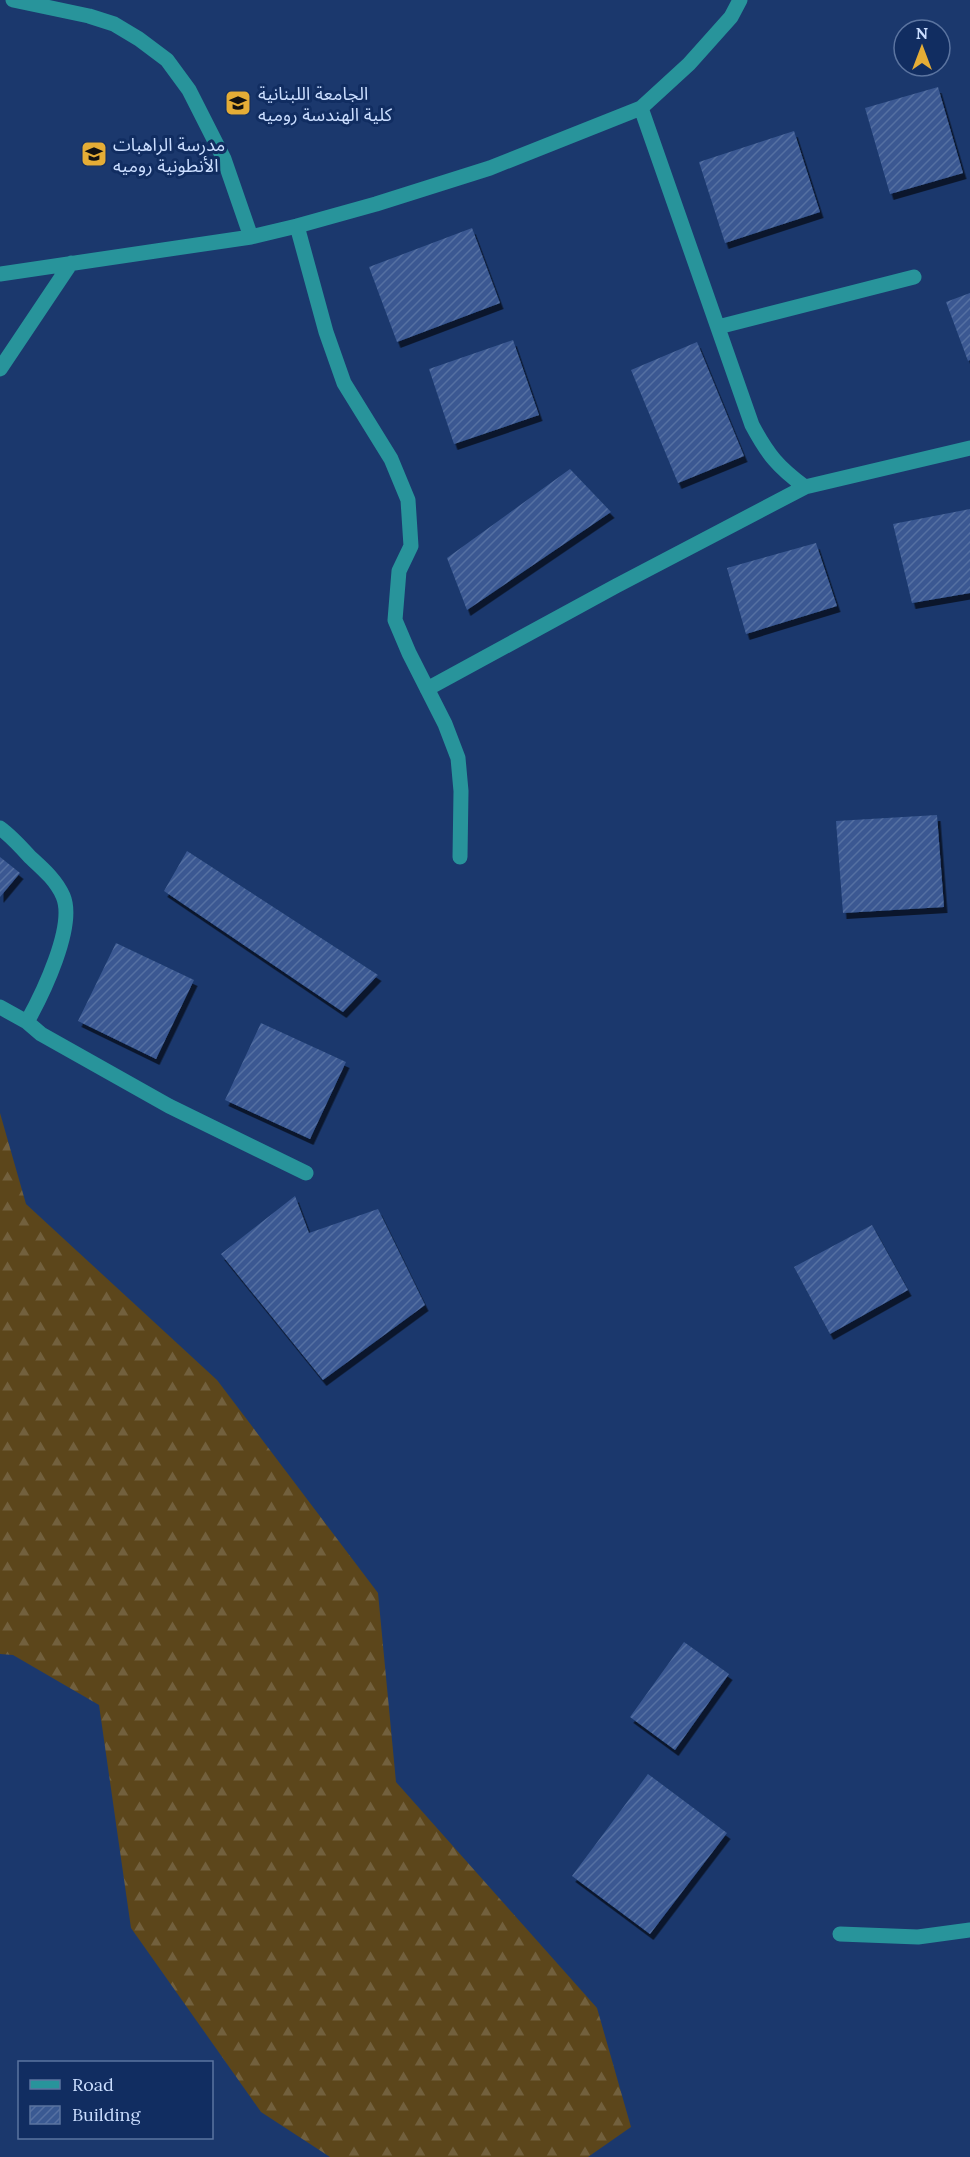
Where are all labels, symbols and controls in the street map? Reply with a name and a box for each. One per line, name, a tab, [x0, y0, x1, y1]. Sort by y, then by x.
north arrow	[892, 18, 952, 78]
text: N	[916, 23, 928, 43]
place label: الجامعة اللبنانية كلية الهندسة روميه	[258, 82, 393, 126]
school or university icon: الجامعة اللبنانية كلية الهندسة روميه	[223, 88, 253, 118]
place label: مدرسة الراهبات الأنطونية روميه	[113, 133, 225, 177]
school or university icon: مدرسة الراهبات الأنطونية روميه	[79, 139, 109, 169]
legend	[18, 2061, 213, 2139]
text: Road	[72, 2073, 114, 2096]
text: Building	[72, 2103, 142, 2126]

